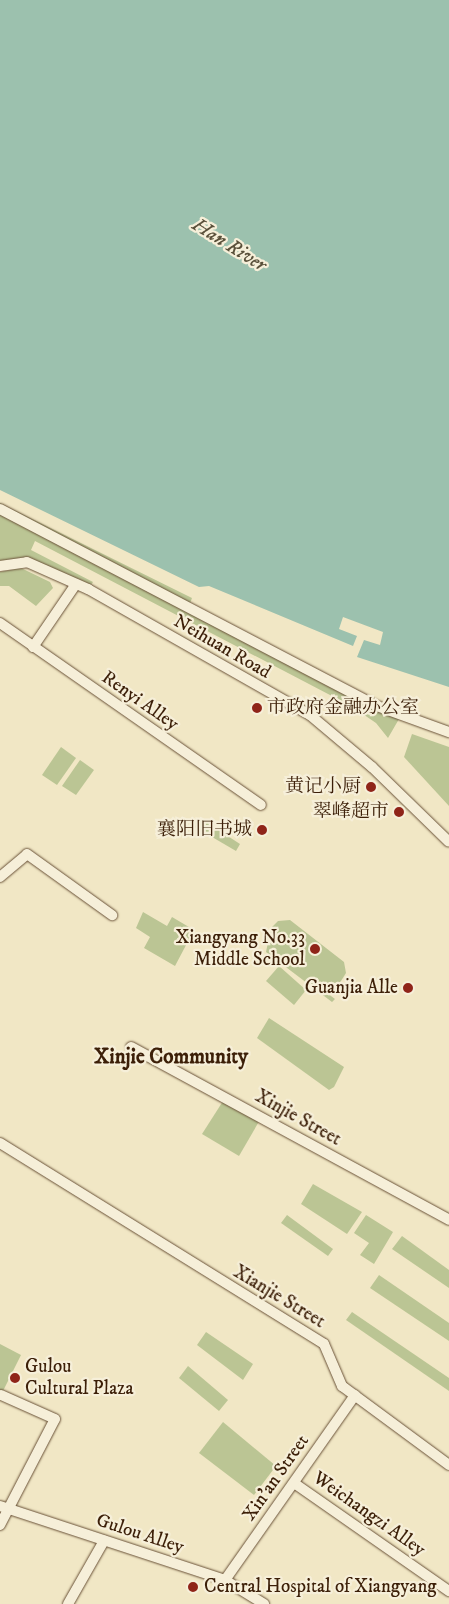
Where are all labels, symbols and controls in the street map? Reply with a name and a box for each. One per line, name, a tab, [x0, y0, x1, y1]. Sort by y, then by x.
water label: Han River	[187, 213, 271, 277]
street label: Neihuan Road	[169, 610, 275, 684]
street label: Renyi Alley	[97, 666, 183, 736]
place label: 市政府金融办公室	[267, 697, 419, 719]
marker: 市政府金融办公室	[251, 702, 263, 714]
place label: 黄记小厨	[285, 776, 361, 798]
marker: 黄记小厨	[365, 781, 377, 793]
place label: 翠峰超市	[313, 801, 389, 823]
marker: 翠峰超市	[393, 806, 405, 818]
place label: 襄阳旧书城	[157, 819, 252, 841]
marker: 襄阳旧书城	[256, 824, 268, 836]
place label: Xiangyang No.33 Middle School	[175, 927, 305, 971]
marker: Xiangyang No.33 Middle School	[309, 943, 321, 955]
place label: Guanjia Alle	[305, 977, 398, 999]
marker: Guanjia Alle	[402, 982, 414, 994]
district label: Xinjie Community	[94, 1044, 248, 1070]
street label: Xinjie Street	[251, 1085, 345, 1151]
street label: Xianjie Street	[229, 1261, 329, 1333]
place label: Gulou Cultural Plaza	[25, 1356, 134, 1400]
marker: Gulou Cultural Plaza	[9, 1372, 21, 1384]
street label: Xin'an Street	[238, 1430, 314, 1526]
street label: Weichangzi Alley	[308, 1467, 430, 1561]
street label: Gulou Alley	[93, 1509, 187, 1559]
place label: Central Hospital of Xiangyang	[204, 1576, 437, 1598]
marker: Central Hospital of Xiangyang	[186, 1580, 200, 1594]

